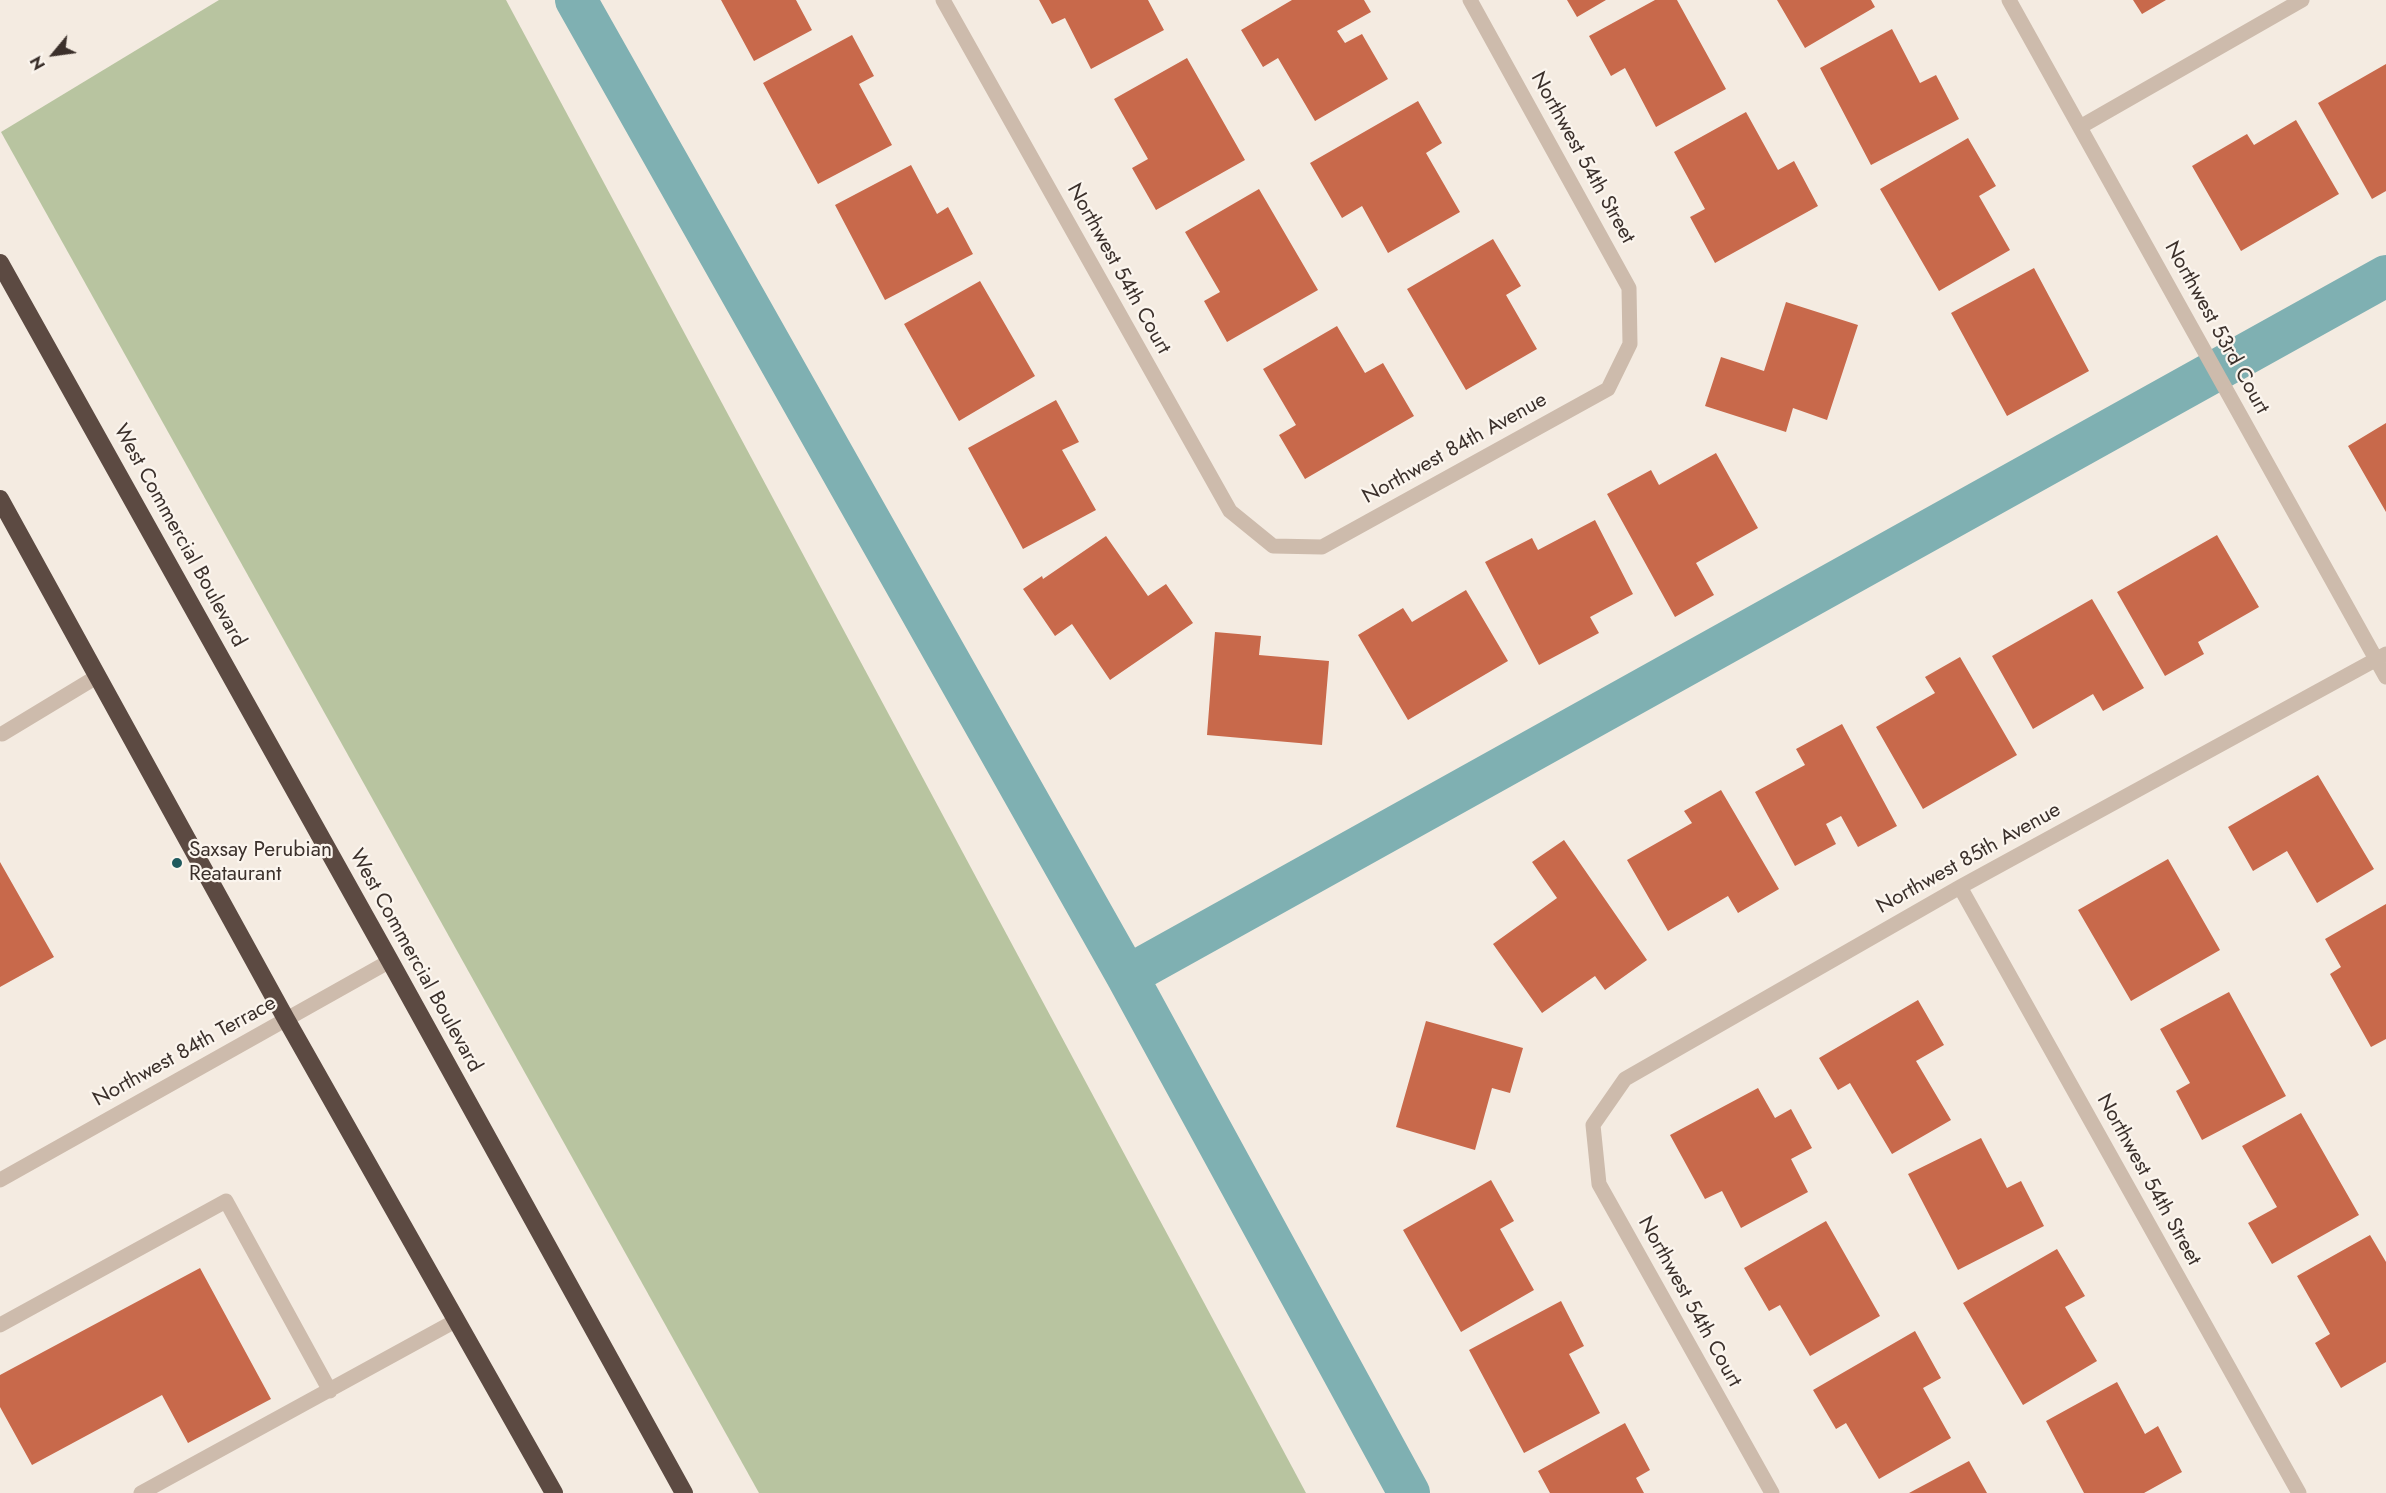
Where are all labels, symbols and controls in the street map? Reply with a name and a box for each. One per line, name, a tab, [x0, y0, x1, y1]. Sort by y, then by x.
north arrow	[24, 24, 84, 84]
text: N	[25, 52, 51, 74]
street label: Northwest 54th Street	[1524, 68, 1640, 248]
street label: Northwest 54th Court	[1061, 179, 1175, 359]
street label: Northwest 53rd Court	[2158, 237, 2274, 419]
street label: Northwest 84th Avenue	[1358, 388, 1552, 510]
street label: West Commercial Boulevard	[107, 420, 251, 652]
street label: Northwest 85th Avenue	[1873, 798, 2065, 920]
place label: Saxsay Perubian Reataurant	[189, 838, 332, 888]
street label: West Commercial Boulevard	[343, 845, 487, 1077]
marker: Saxsay Perubian Reataurant	[170, 856, 184, 870]
street label: Northwest 84th Terrace	[89, 991, 281, 1113]
street label: Northwest 54th Street	[2090, 1090, 2206, 1270]
street label: Northwest 54th Court	[1632, 1212, 1746, 1392]

